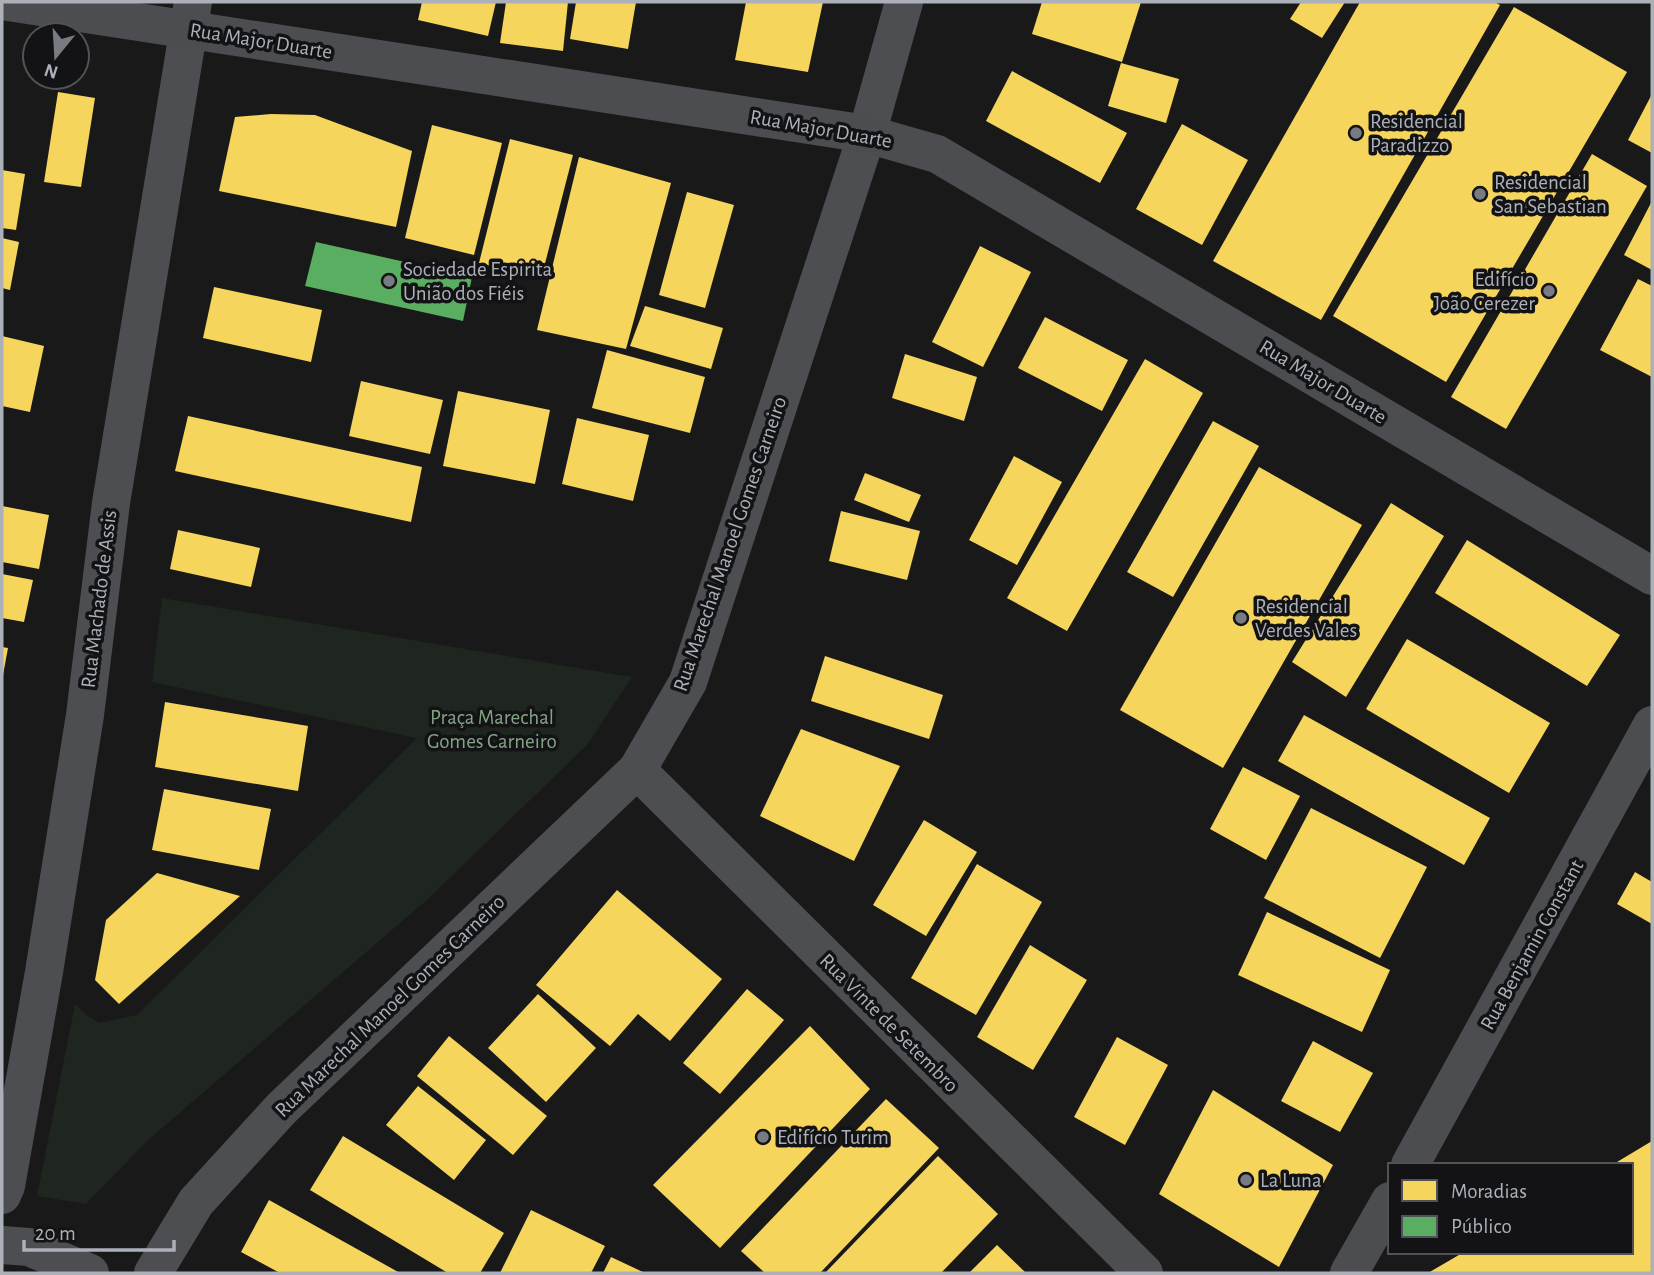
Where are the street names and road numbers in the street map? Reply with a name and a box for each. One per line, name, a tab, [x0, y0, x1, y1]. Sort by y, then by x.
street label: Rua Major Duarte	[188, 19, 334, 63]
street label: Rua Major Duarte	[748, 106, 894, 152]
street label: Rua Major Duarte	[1256, 336, 1390, 428]
street label: Rua Marechal Manoel Gomes Carneiro	[670, 394, 790, 694]
street label: Rua Machado de Assis	[78, 509, 120, 689]
street label: Rua Benjamin Constant	[1477, 856, 1588, 1034]
street label: Rua Marechal Manoel Gomes Carneiro	[271, 891, 509, 1121]
street label: Rua Vinte de Setembro	[816, 950, 962, 1096]

